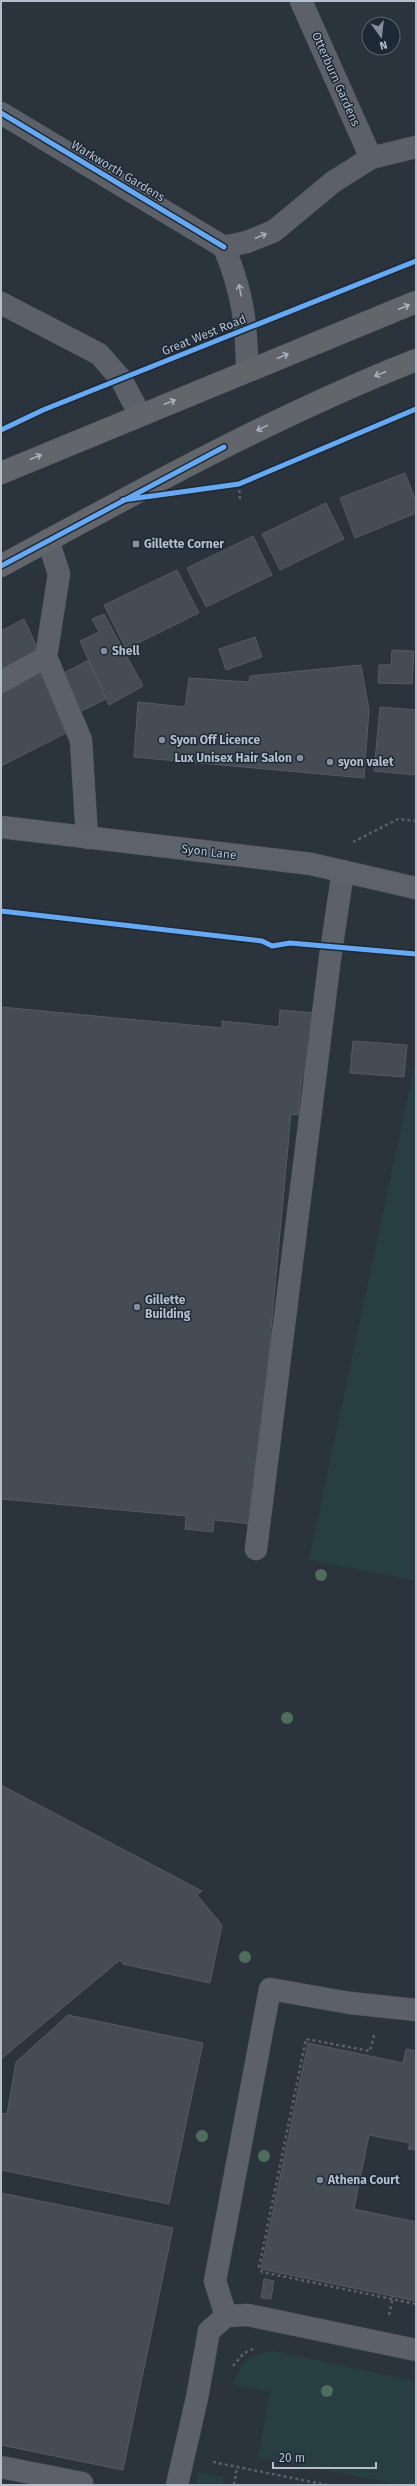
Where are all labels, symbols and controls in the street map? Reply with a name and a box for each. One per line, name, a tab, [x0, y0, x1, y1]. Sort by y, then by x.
north arrow	[361, 16, 401, 56]
street label: Otterburn Gardens	[309, 30, 363, 129]
text: N	[378, 38, 389, 52]
street label: Warkworth Gardens	[69, 138, 168, 205]
one-way arrow	[255, 232, 267, 240]
one-way arrow	[235, 284, 243, 297]
one-way arrow	[397, 303, 409, 310]
street label: Great West Road	[160, 312, 248, 358]
one-way arrow	[277, 351, 289, 359]
one-way arrow	[374, 371, 386, 378]
one-way arrow	[163, 398, 175, 406]
one-way arrow	[256, 425, 268, 432]
one-way arrow	[30, 452, 42, 460]
place label: Gillette Corner	[144, 537, 224, 551]
marker: Gillette Corner	[131, 539, 141, 549]
place label: Shell	[112, 644, 140, 658]
marker: Shell	[99, 646, 109, 656]
place label: Syon Off Licence	[170, 733, 260, 747]
marker: Syon Off Licence	[157, 735, 167, 745]
place label: Lux Unisex Hair Salon	[174, 751, 292, 765]
marker: Lux Unisex Hair Salon	[295, 753, 305, 763]
place label: syon valet	[338, 755, 394, 769]
marker: syon valet	[325, 757, 335, 767]
street label: Syon Lane	[181, 842, 237, 862]
place label: Gillette Building	[145, 1293, 191, 1321]
marker: Gillette Building	[132, 1302, 142, 1312]
place label: Athena Court	[327, 2173, 400, 2187]
marker: Athena Court	[315, 2175, 325, 2185]
scale bar	[273, 2444, 376, 2470]
text: 20 m	[279, 2451, 305, 2465]

